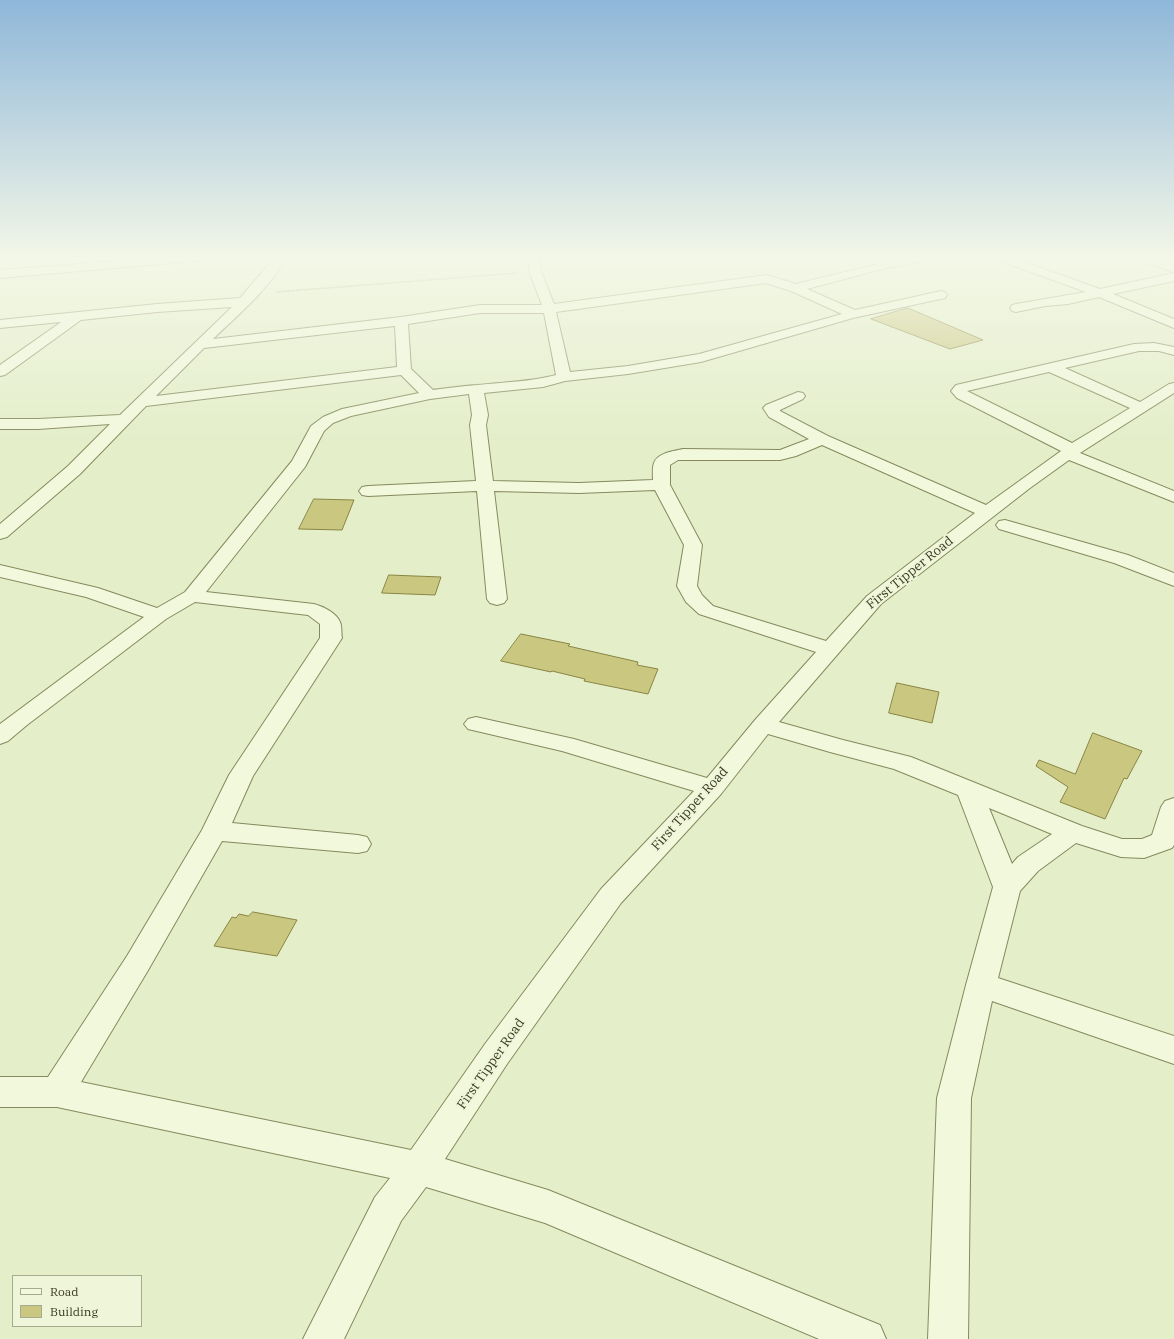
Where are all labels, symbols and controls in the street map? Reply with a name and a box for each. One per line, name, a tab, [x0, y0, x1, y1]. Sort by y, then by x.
street label: First Tipper Road	[864, 533, 956, 613]
street label: First Tipper Road	[648, 764, 732, 854]
street label: First Tipper Road	[454, 1016, 528, 1112]
legend	[12, 1275, 142, 1327]
text: Road	[50, 1284, 79, 1299]
text: Building	[50, 1304, 98, 1319]

